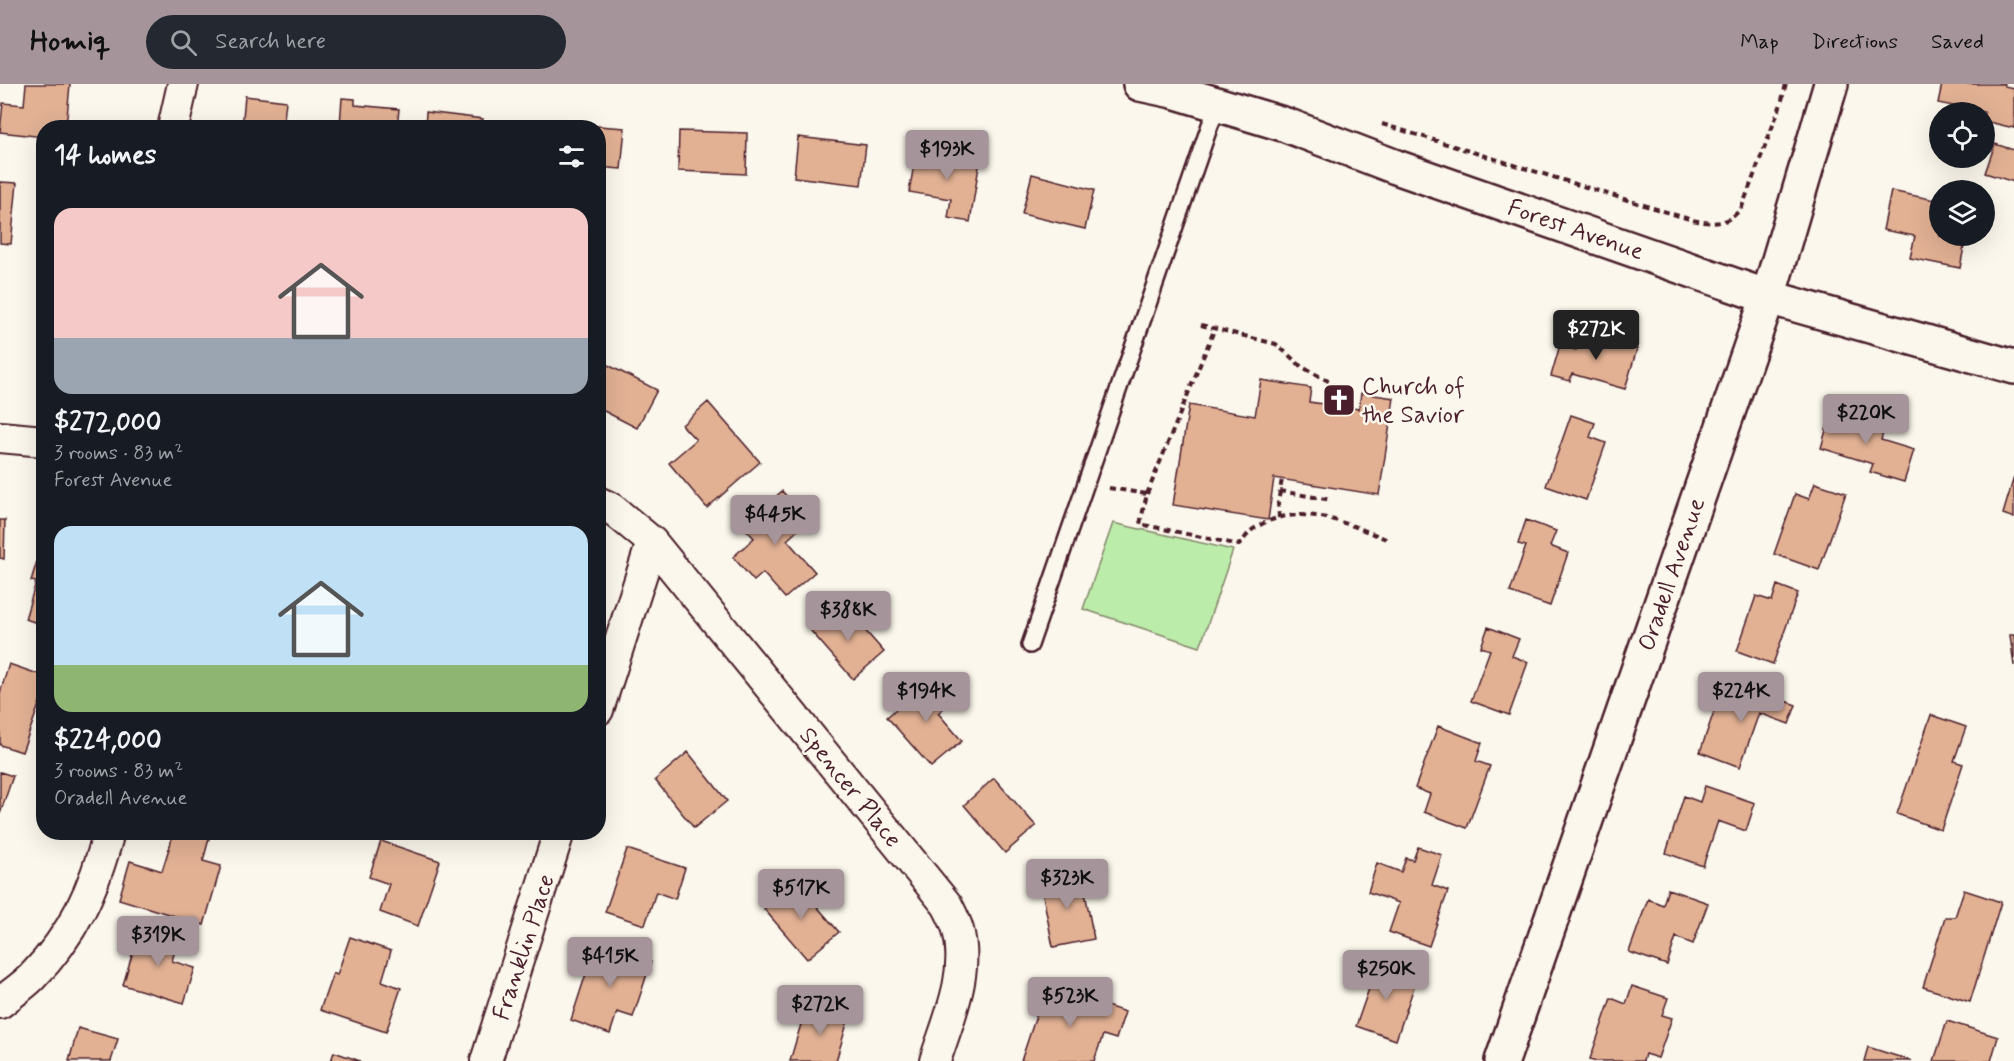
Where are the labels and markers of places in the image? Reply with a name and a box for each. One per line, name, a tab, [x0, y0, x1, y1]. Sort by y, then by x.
pin: $193K	[905, 130, 989, 181]
pin: $272K	[1554, 310, 1638, 361]
place label: Church of the Savior	[1362, 372, 1465, 431]
church icon: Church of the Savior	[1321, 382, 1357, 418]
pin: $220K	[1824, 394, 1908, 445]
pin: $445K	[733, 495, 817, 546]
pin: $388K	[806, 591, 890, 642]
pin: $194K	[884, 672, 968, 723]
pin: $224K	[1699, 672, 1783, 723]
pin: $323K	[1025, 859, 1109, 910]
pin: $517K	[759, 869, 843, 920]
pin: $319K	[116, 916, 200, 967]
pin: $415K	[568, 937, 652, 988]
pin: $250K	[1344, 950, 1428, 1001]
pin: $523K	[1028, 977, 1112, 1028]
pin: $272K	[778, 985, 862, 1036]

